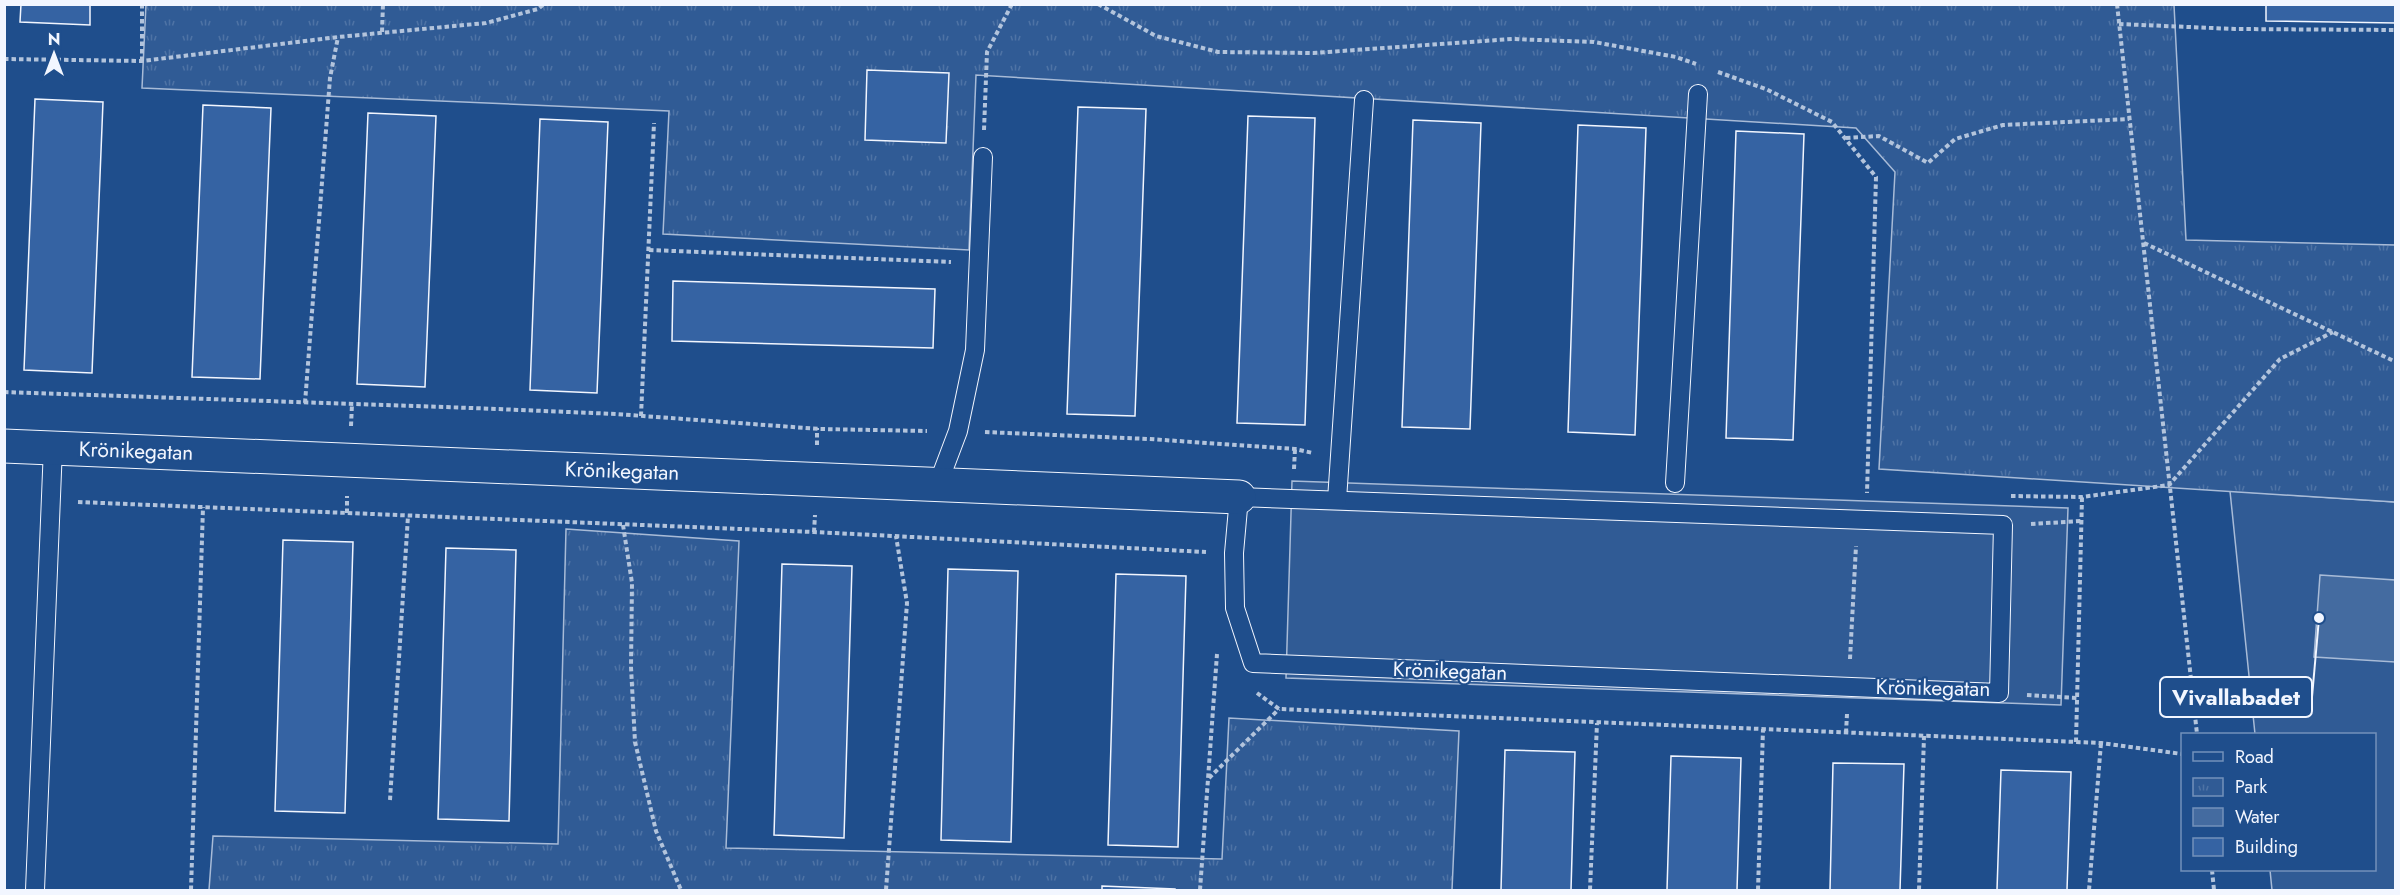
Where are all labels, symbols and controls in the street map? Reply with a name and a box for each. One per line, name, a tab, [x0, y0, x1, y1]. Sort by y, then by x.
north arrow	[24, 24, 84, 84]
text: N	[48, 28, 60, 51]
street label: Krönikegatan	[78, 434, 194, 468]
street label: Krönikegatan	[564, 454, 680, 488]
street label: Krönikegatan	[1392, 654, 1508, 688]
street label: Krönikegatan	[1875, 672, 1991, 704]
callout: Vivallabadet	[2160, 677, 2312, 717]
text: Vivallabadet	[2171, 681, 2300, 713]
legend	[2181, 733, 2376, 871]
text: Road	[2235, 744, 2274, 770]
text: Park	[2235, 774, 2267, 800]
text: Water	[2235, 804, 2280, 830]
text: Building	[2235, 834, 2298, 860]

